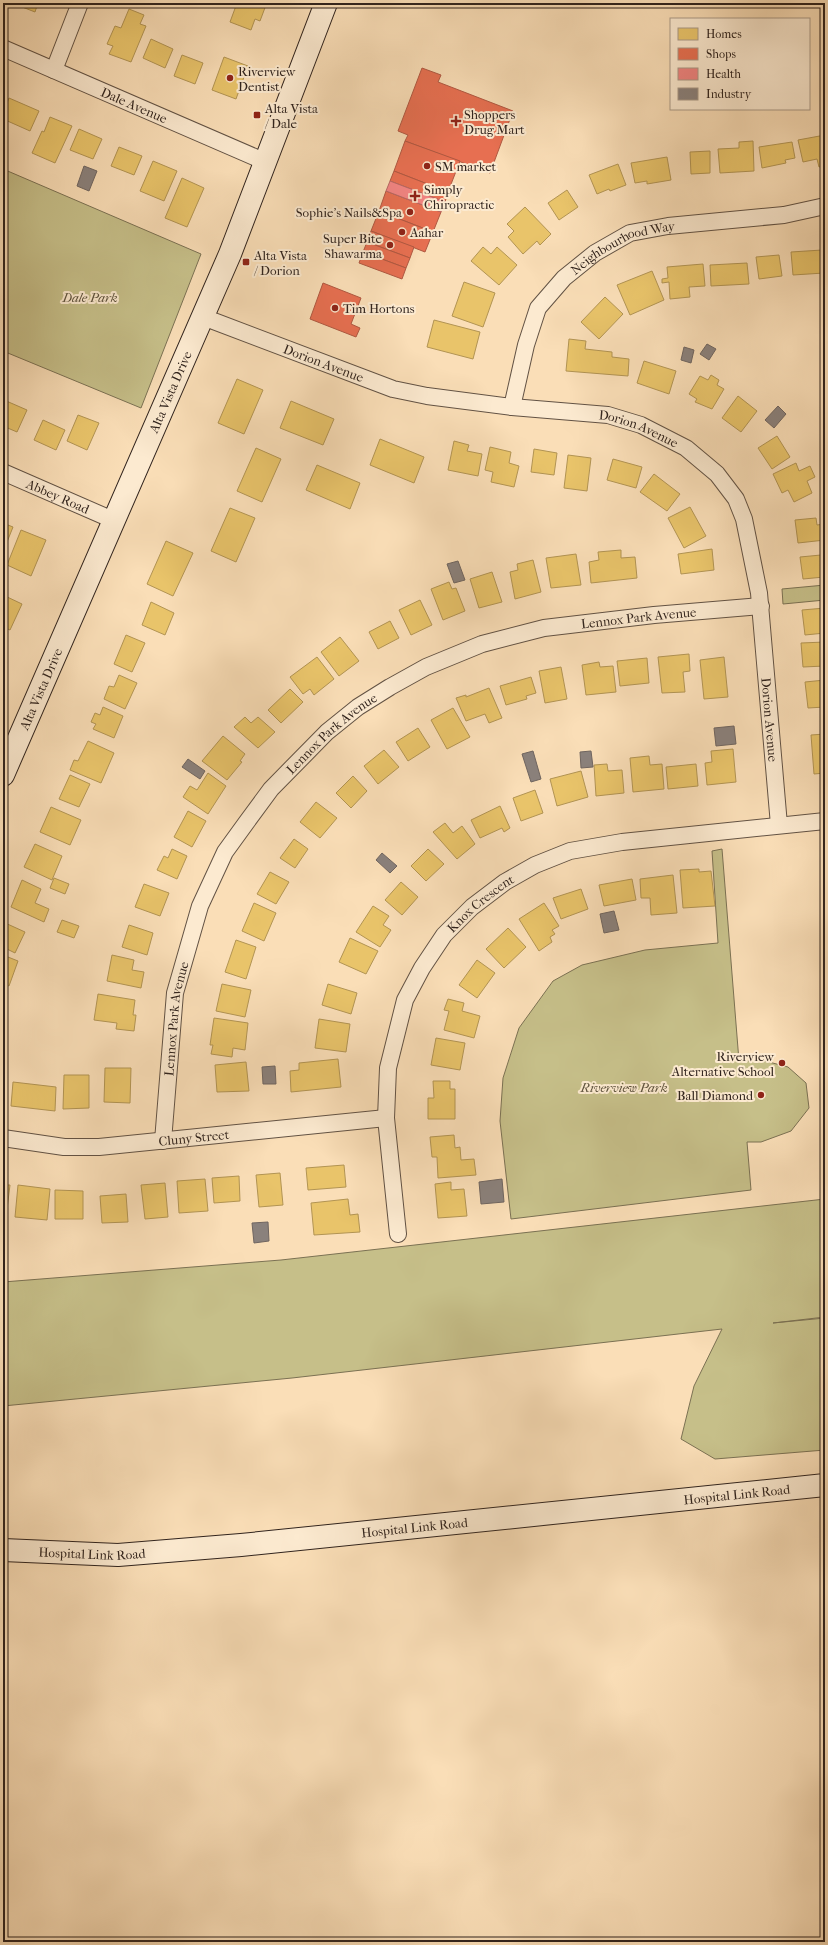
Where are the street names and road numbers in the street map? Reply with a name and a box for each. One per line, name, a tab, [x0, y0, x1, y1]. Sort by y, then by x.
street label: Dale Avenue	[99, 84, 170, 126]
street label: Neighbourhood Way	[567, 218, 676, 277]
street label: Dorion Avenue	[281, 341, 366, 385]
street label: Alta Vista Drive	[145, 348, 195, 436]
street label: Dorion Avenue	[598, 407, 681, 451]
street label: Abbey Road	[23, 475, 93, 517]
street label: Lennox Park Avenue	[580, 604, 698, 631]
street label: Alta Vista Drive	[16, 645, 65, 733]
street label: Dorion Avenue	[759, 677, 781, 763]
street label: Lennox Park Avenue	[283, 689, 380, 777]
street label: Knox Crescent	[444, 871, 517, 935]
street label: Lennox Park Avenue	[161, 959, 191, 1077]
street label: Cluny Street	[158, 1126, 230, 1148]
street label: Hospital Link Road	[683, 1481, 792, 1507]
street label: Hospital Link Road	[361, 1514, 470, 1540]
street label: Hospital Link Road	[38, 1544, 147, 1563]

